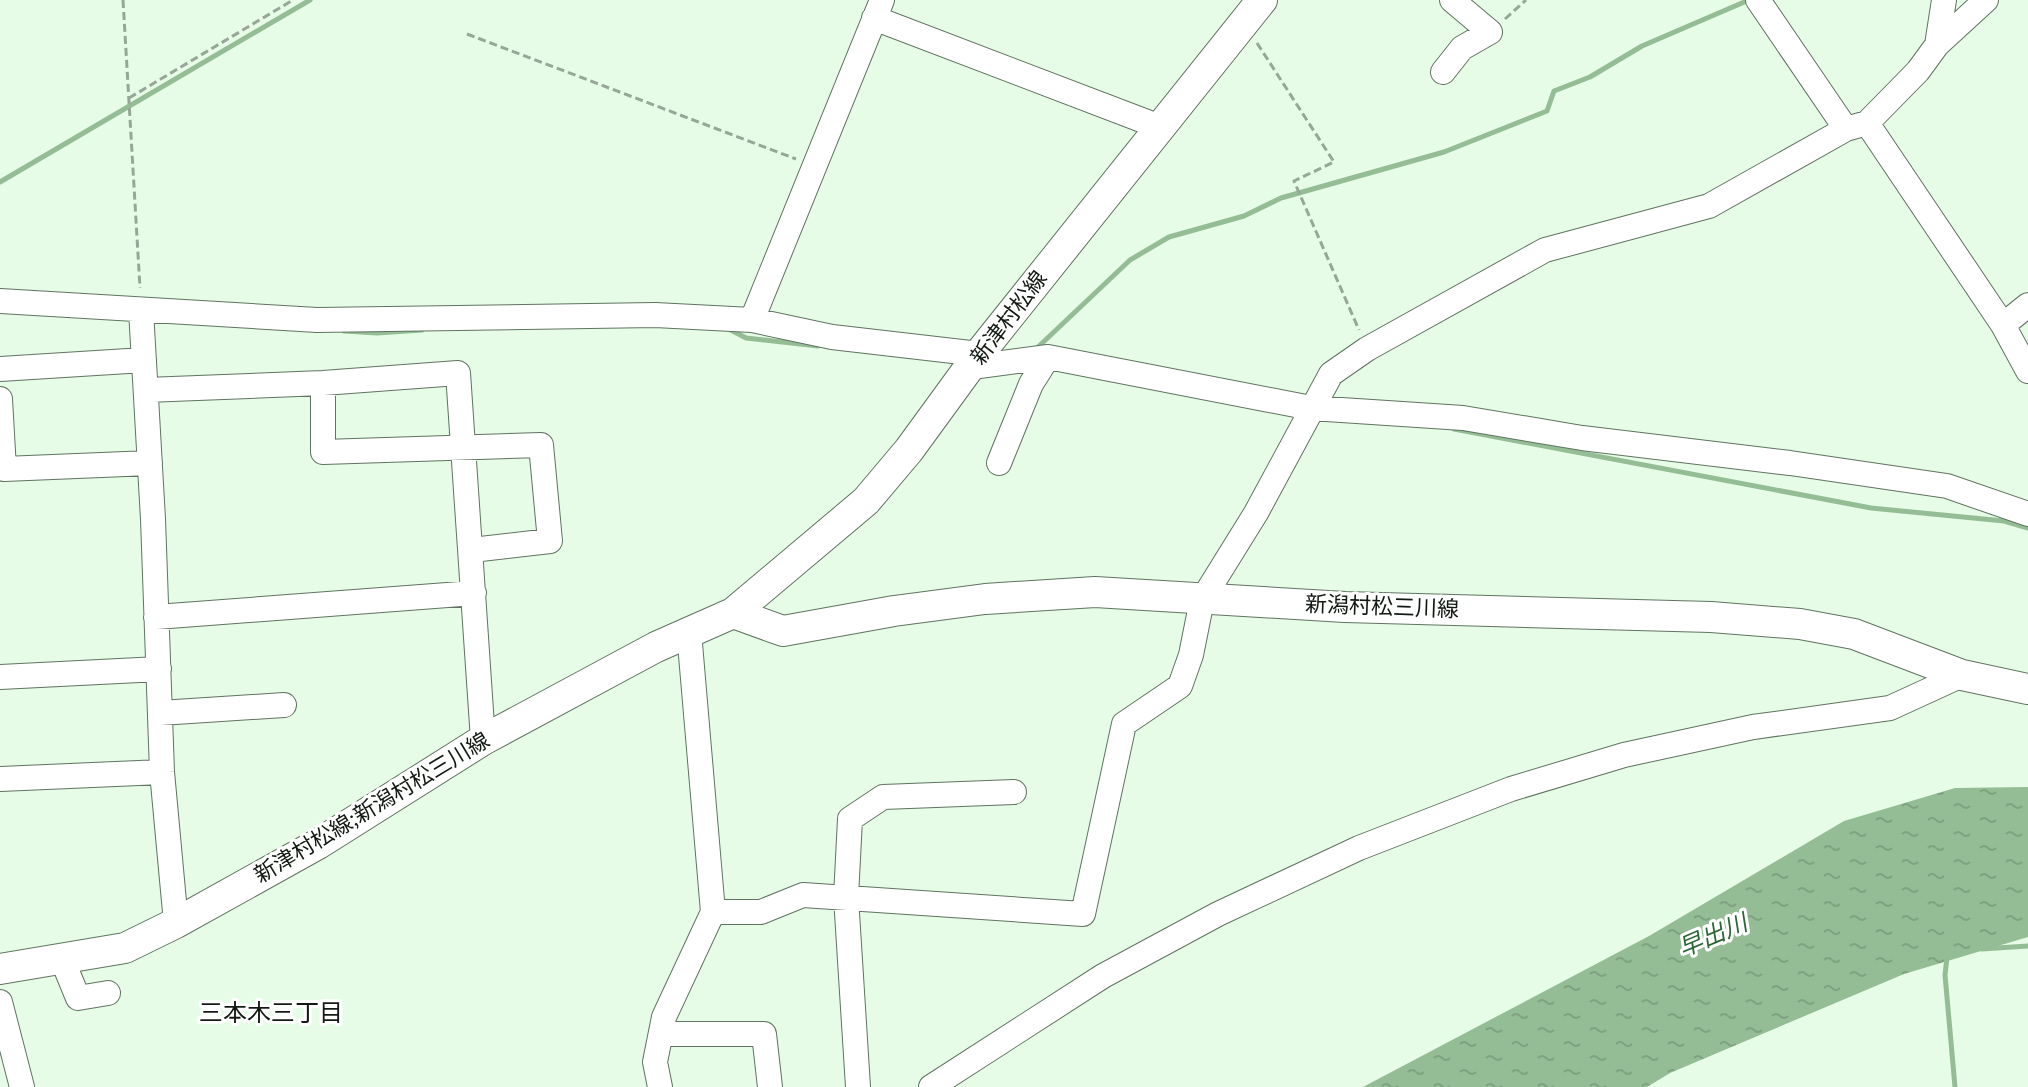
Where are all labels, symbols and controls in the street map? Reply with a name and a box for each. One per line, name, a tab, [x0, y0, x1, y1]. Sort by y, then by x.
street label: 新津村松線	[966, 266, 1052, 370]
street label: 新潟村松三川線	[1305, 591, 1459, 623]
street label: 新津村松線;新潟村松三川線	[250, 727, 494, 889]
water label: 早出川	[1674, 907, 1755, 963]
district label: 三本木三丁目	[199, 999, 343, 1028]

